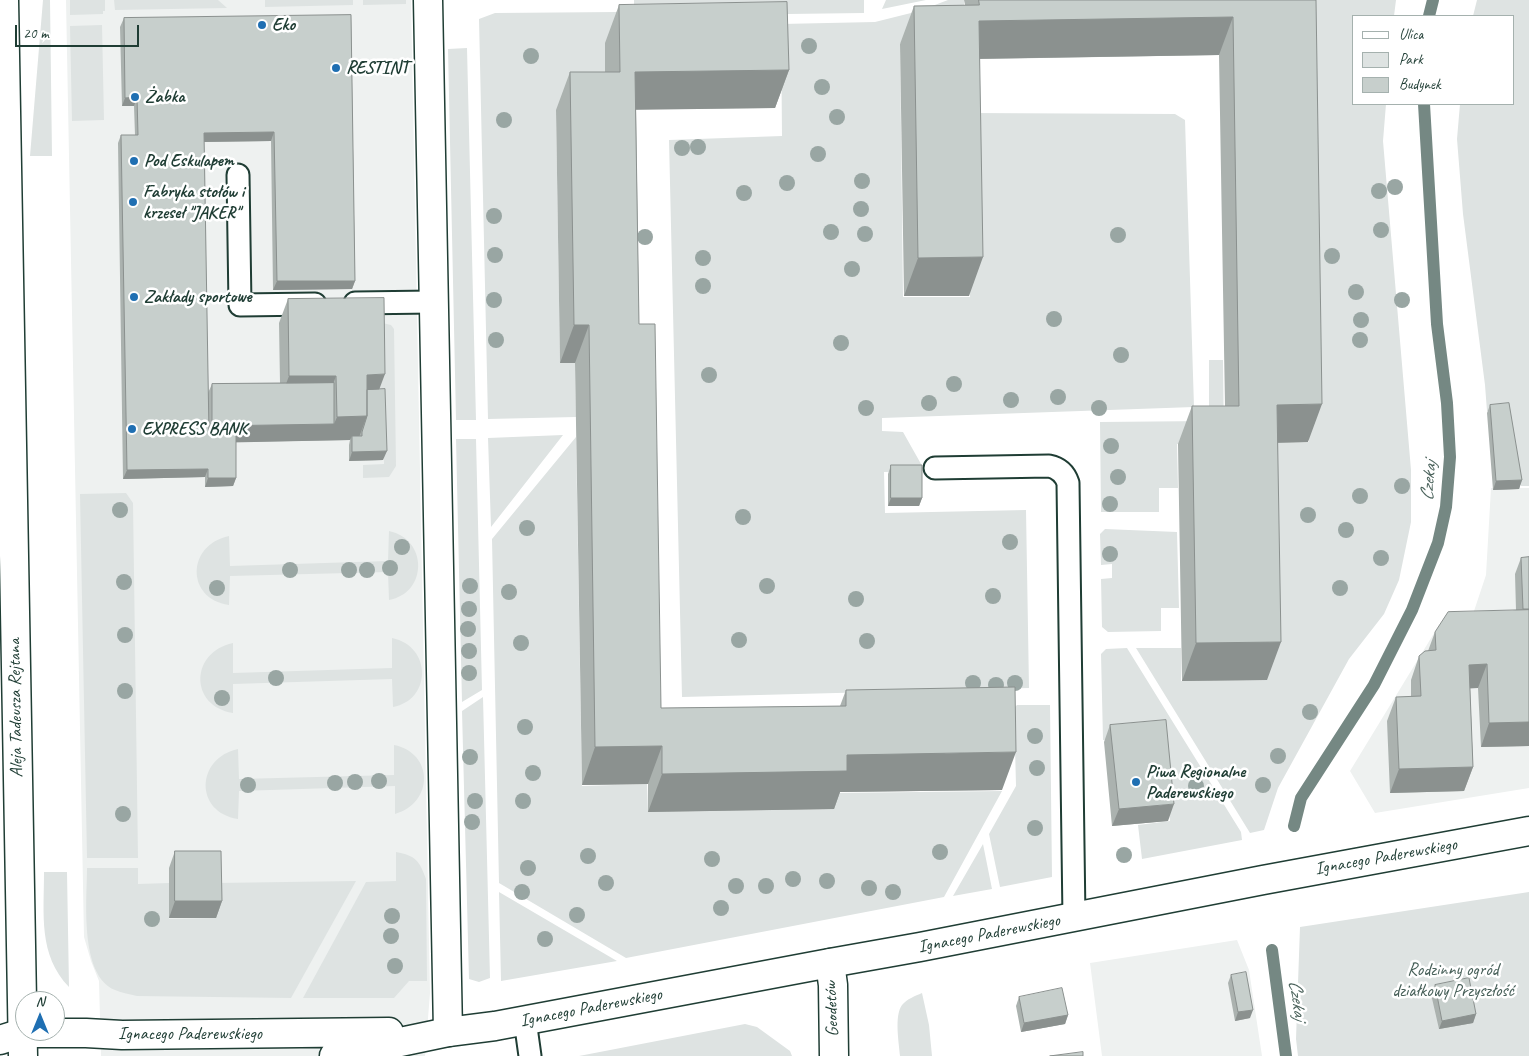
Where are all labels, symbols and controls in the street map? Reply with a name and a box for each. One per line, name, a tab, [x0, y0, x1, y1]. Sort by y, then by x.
place label: Eko	[272, 14, 295, 36]
scale bar	[18, 15, 141, 47]
legend	[1352, 15, 1514, 105]
marker: Eko	[256, 19, 268, 31]
text: 20 m	[23, 24, 49, 43]
text: Ulica	[1399, 25, 1423, 44]
text: Park	[1399, 50, 1423, 69]
place label: RESTINT	[346, 57, 409, 79]
marker: RESTINT	[330, 62, 342, 74]
text: Budynek	[1399, 75, 1440, 94]
place label: Żabka	[145, 86, 185, 108]
marker: Żabka	[129, 91, 141, 103]
place label: Pod Eskulapem	[144, 150, 234, 172]
marker: Pod Eskulapem	[128, 155, 140, 167]
place label: Fabryka stołów i krzeseł "JAKER"	[143, 181, 244, 223]
marker: Fabryka stołów i krzeseł "JAKER"	[127, 196, 139, 208]
place label: Zakłady sportowe	[144, 286, 251, 308]
marker: Zakłady sportowe	[128, 291, 140, 303]
place label: EXPRESS BANK	[142, 418, 247, 440]
marker: EXPRESS BANK	[126, 423, 138, 435]
water label: Czekaj	[1416, 460, 1442, 502]
street label: Aleja Tadeusza Rejtana	[4, 638, 28, 778]
place label: Piwa Regionalne Paderewskiego	[1146, 761, 1245, 804]
marker: Piwa Regionalne Paderewskiego	[1130, 776, 1142, 788]
street label: Ignacego Paderewskiego	[1313, 834, 1459, 880]
street label: Ignacego Paderewskiego	[916, 910, 1062, 958]
park label: Rodzinny ogród działkowy Przyszłość	[1392, 959, 1514, 1002]
water label: Czekaj	[1283, 979, 1311, 1021]
street label: Geodetów	[820, 981, 844, 1037]
street label: Ignacego Paderewskiego	[518, 984, 664, 1032]
north arrow	[15, 991, 65, 1041]
text: N	[36, 993, 44, 1010]
street label: Ignacego Paderewskiego	[118, 1023, 262, 1045]

